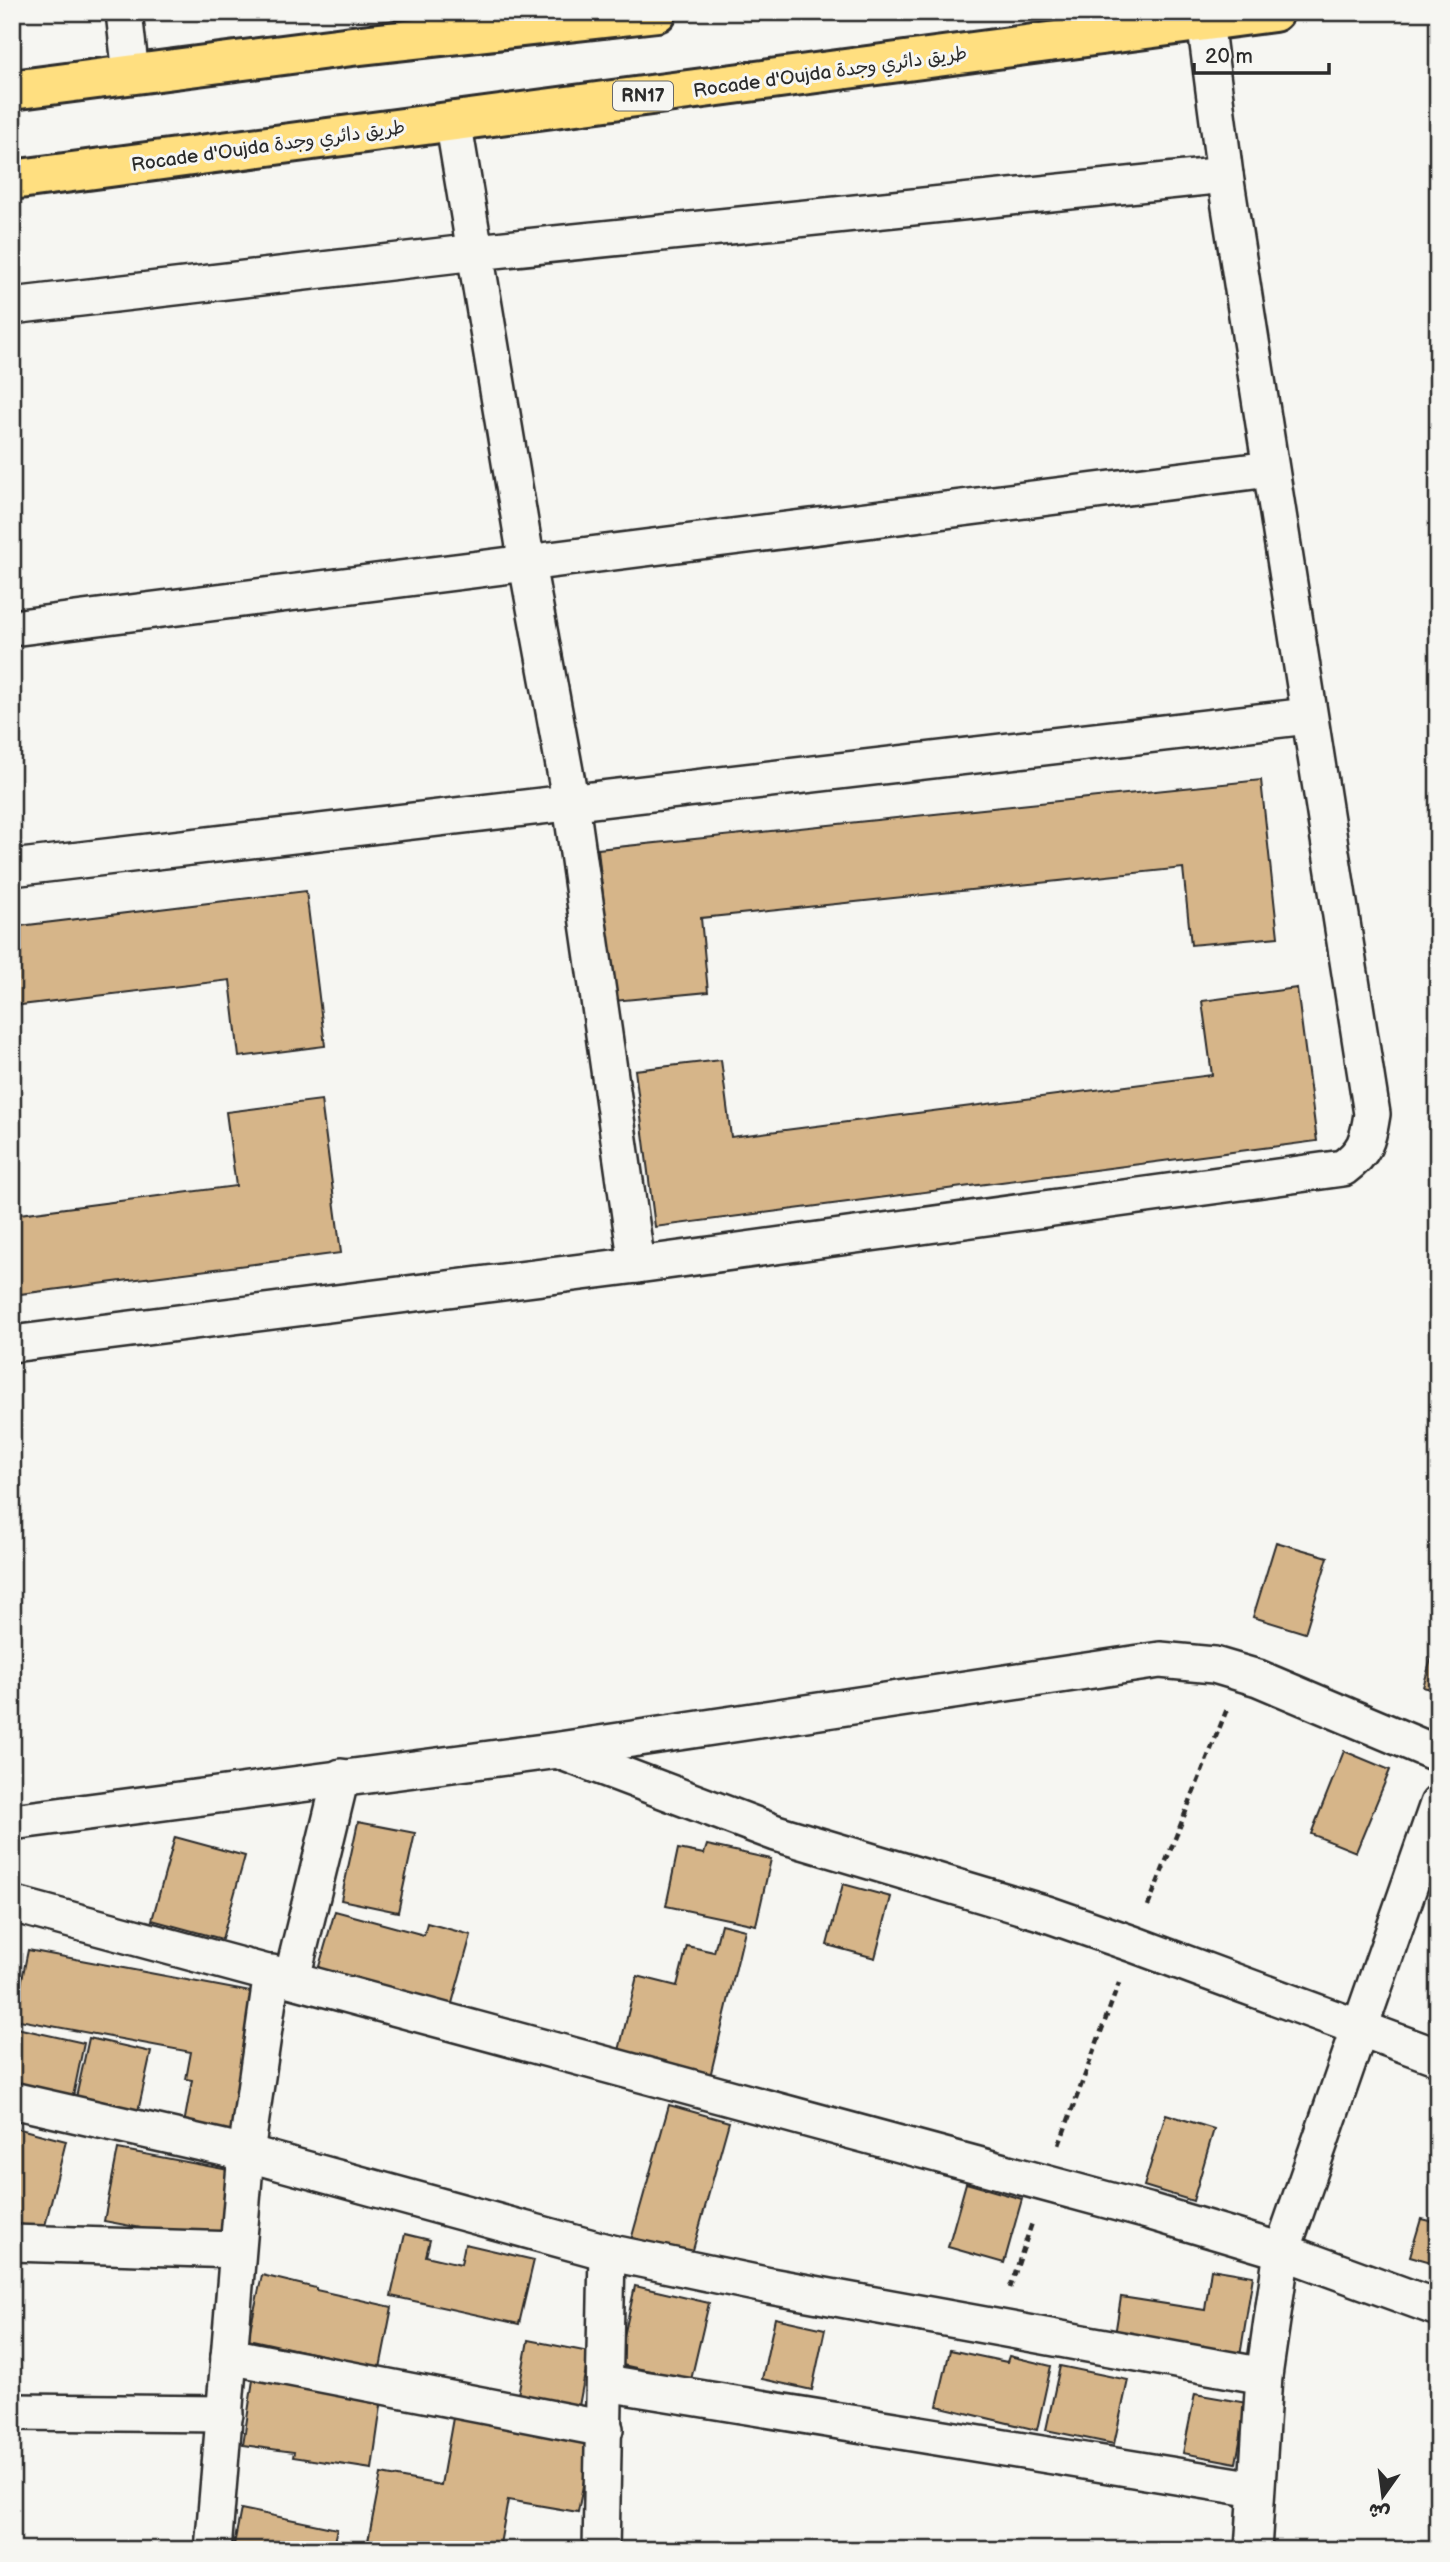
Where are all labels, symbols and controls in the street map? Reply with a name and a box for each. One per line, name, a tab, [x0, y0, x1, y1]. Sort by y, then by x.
scale bar	[1194, 32, 1329, 76]
street label: Rocade d'Oujda طريق دائري وجدة	[692, 42, 969, 105]
text: 20 m	[1205, 44, 1253, 69]
road number: RN17	[613, 82, 673, 110]
street label: Rocade d'Oujda طريق دائري وجدة	[130, 116, 407, 179]
north arrow	[1348, 2460, 1418, 2530]
text: ش	[1366, 2497, 1392, 2525]

